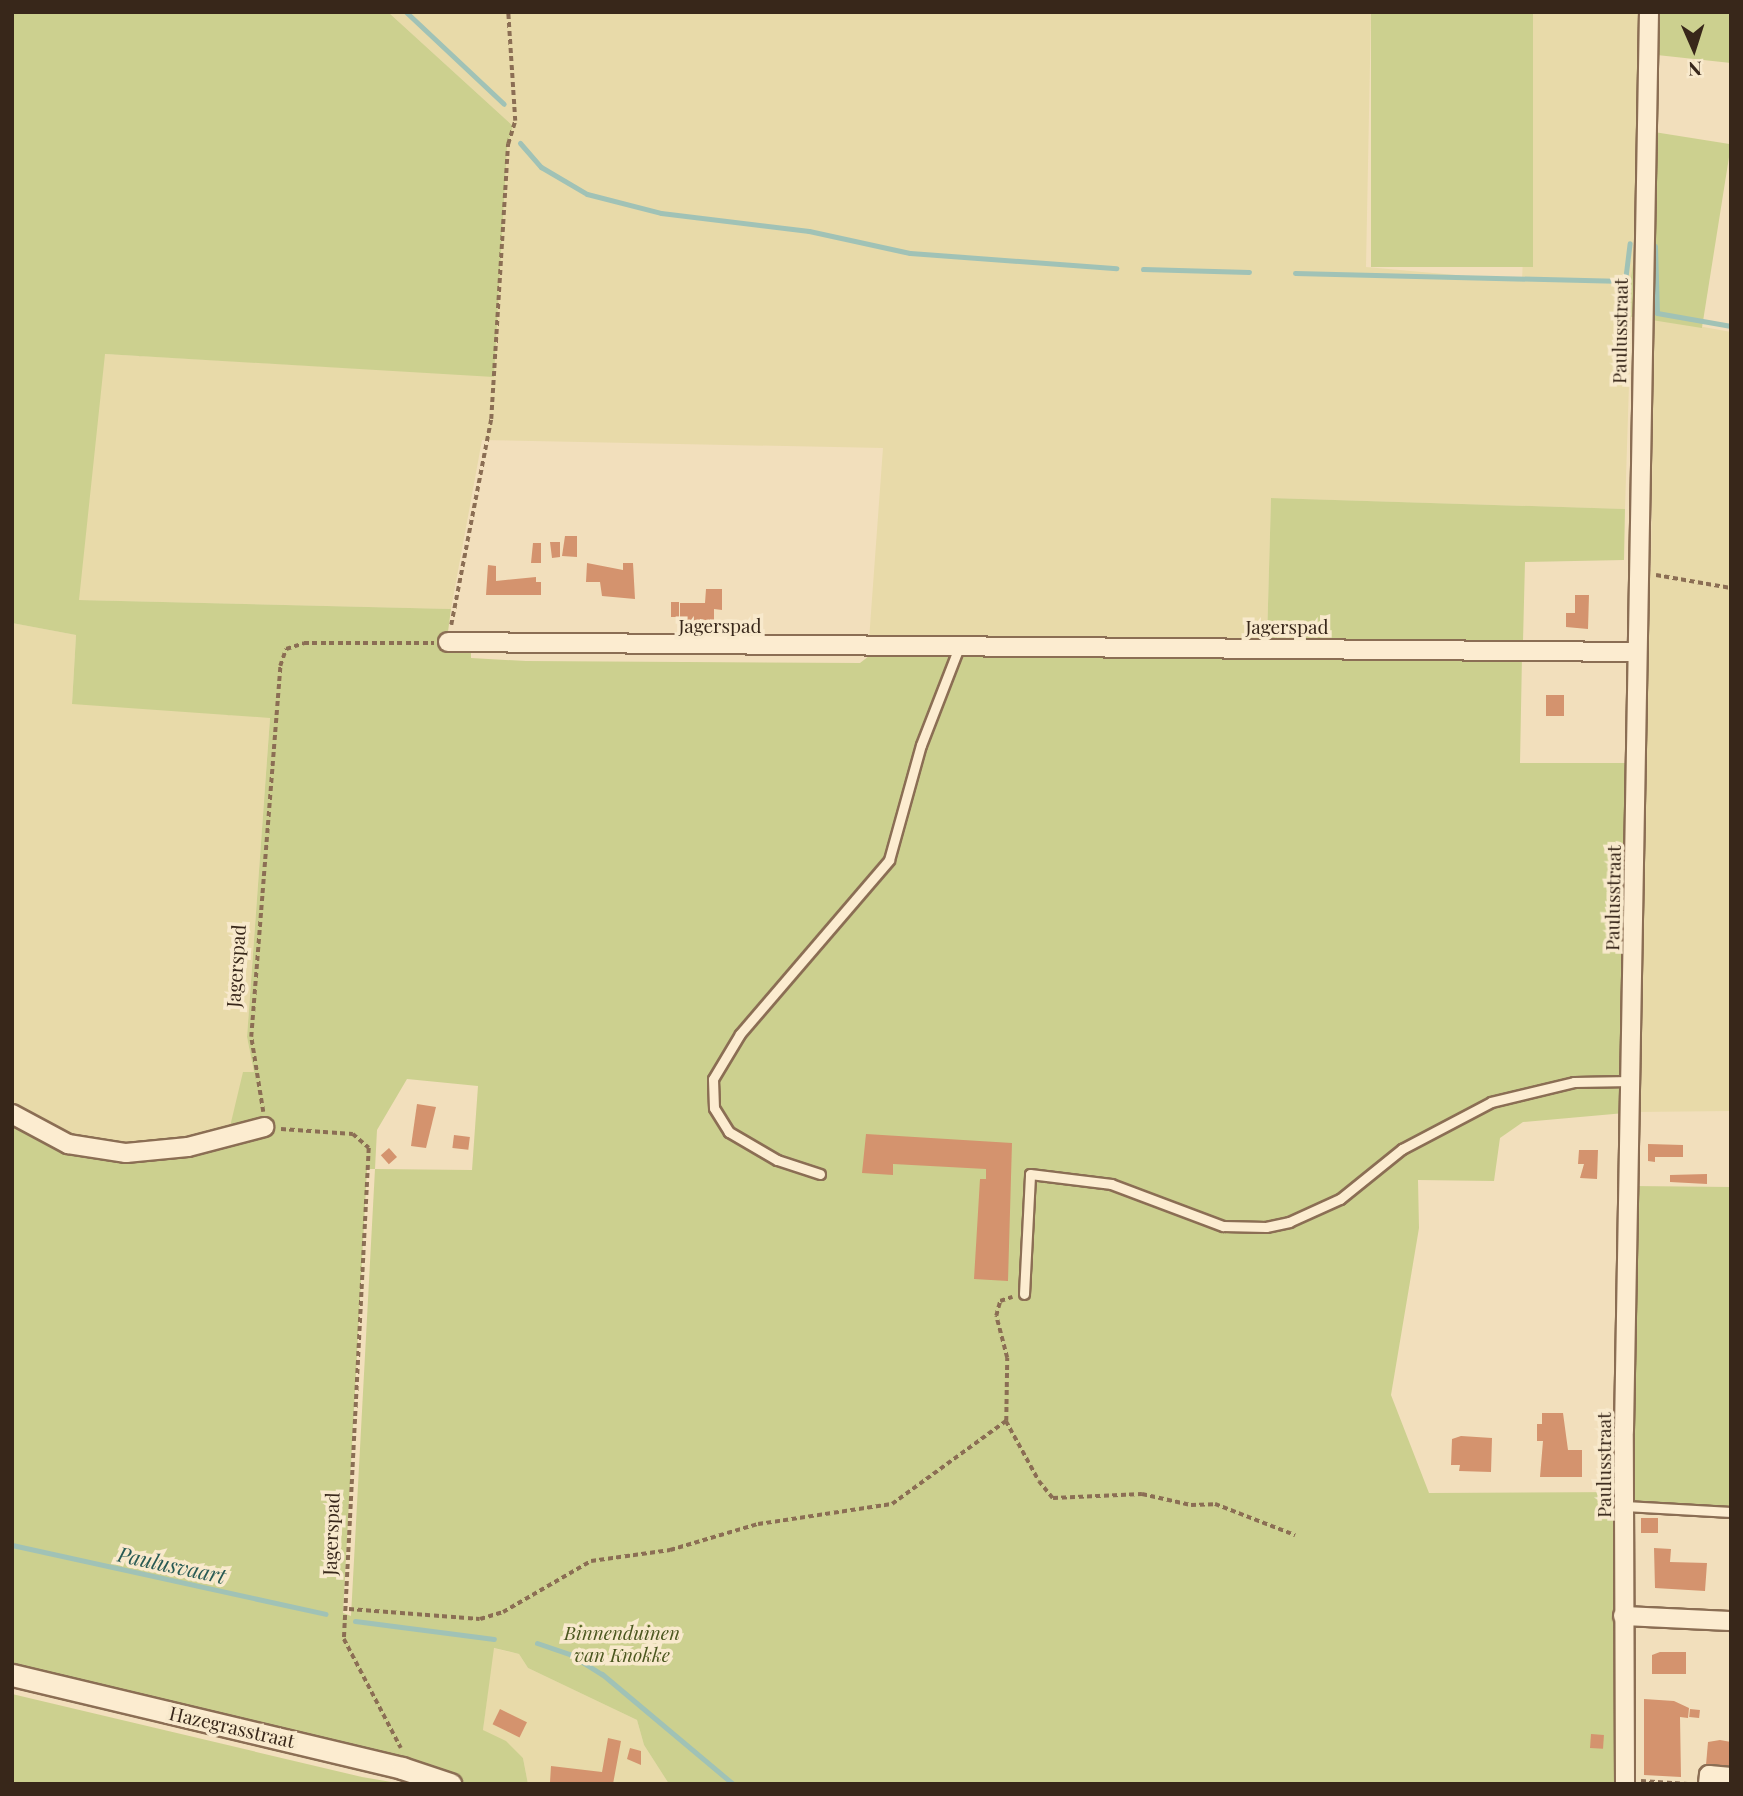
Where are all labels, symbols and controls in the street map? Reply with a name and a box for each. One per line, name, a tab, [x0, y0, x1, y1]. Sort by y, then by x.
north arrow	[1659, 14, 1729, 84]
text: N	[1688, 57, 1703, 83]
street label: Paulusstraat	[1608, 278, 1632, 384]
street label: Jagerspad	[678, 615, 762, 637]
street label: Jagerspad	[1245, 616, 1329, 638]
street label: Paulusstraat	[1601, 845, 1625, 951]
street label: Jagerspad	[222, 924, 250, 1008]
street label: Paulusstraat	[1593, 1412, 1615, 1518]
street label: Jagerspad	[318, 1492, 344, 1576]
water label: Paulusvaart	[116, 1540, 228, 1588]
park label: Binnenduinen van Knokke	[564, 1622, 680, 1666]
street label: Hazegrasstraat	[167, 1701, 297, 1753]

